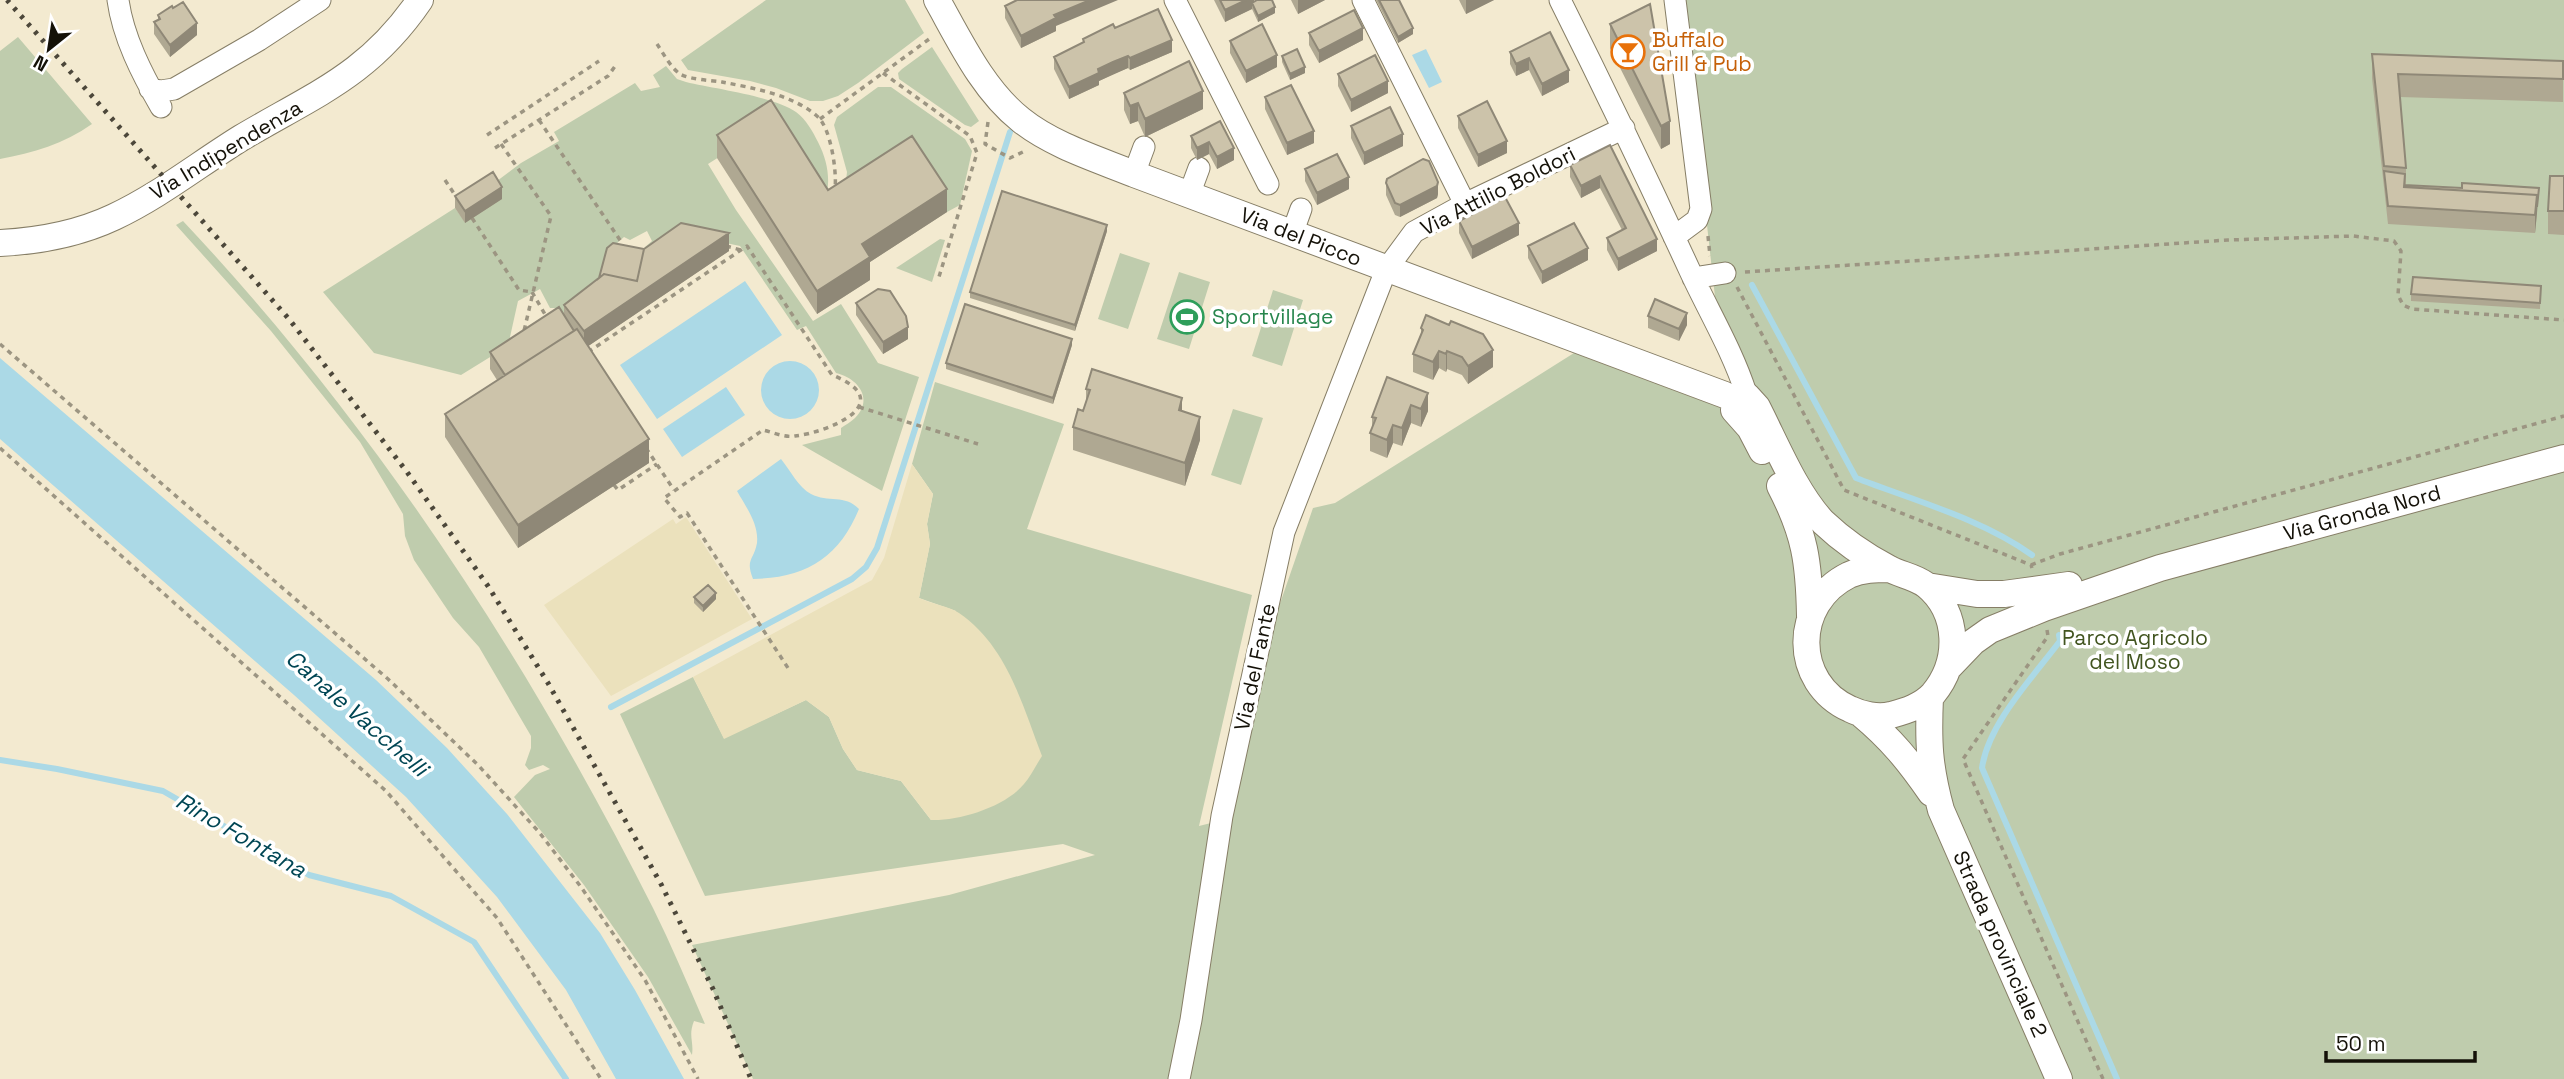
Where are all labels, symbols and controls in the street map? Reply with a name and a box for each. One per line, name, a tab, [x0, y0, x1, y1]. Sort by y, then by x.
north arrow	[14, 14, 84, 84]
place label: Buffalo Grill & Pub	[1652, 26, 1752, 77]
bar icon: Buffalo Grill & Pub	[1609, 33, 1647, 71]
text: N	[29, 49, 53, 77]
street label: Via Indipendenza	[145, 93, 307, 206]
street label: Via Attilio Boldori	[1416, 140, 1580, 241]
street label: Via del Picco	[1237, 201, 1366, 272]
sports icon: Sportvillage	[1168, 298, 1206, 336]
place label: Sportvillage	[1212, 303, 1333, 330]
street label: Via Gronda Nord	[2280, 479, 2444, 547]
street label: Via del Fante	[1228, 601, 1281, 733]
park label: Parco Agricolo del Moso	[2062, 624, 2208, 675]
water label: Canale Vacchelli	[280, 643, 436, 784]
water label: Rino Fontana	[170, 786, 312, 885]
street label: Strada provinciale 2	[1947, 846, 2054, 1041]
scale bar	[2326, 1020, 2475, 1064]
text: 50 m	[2336, 1030, 2386, 1057]

